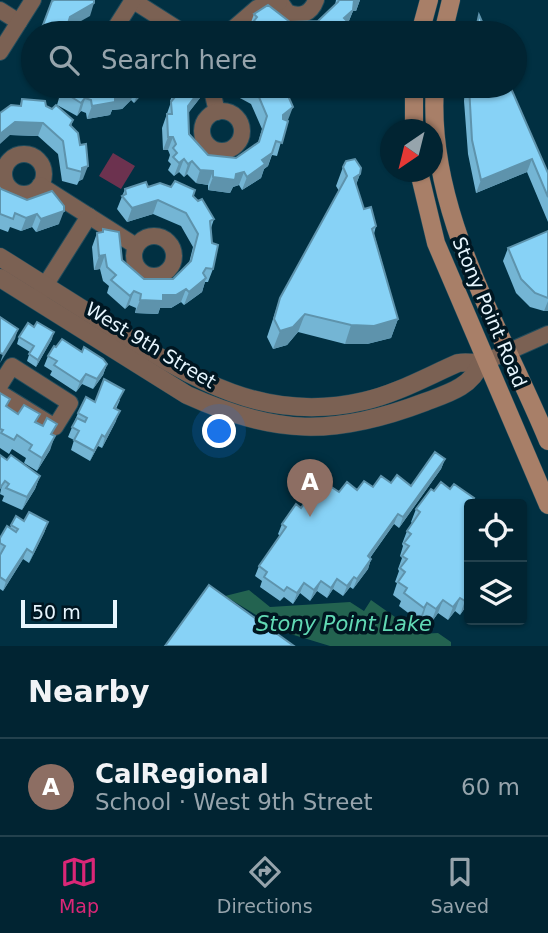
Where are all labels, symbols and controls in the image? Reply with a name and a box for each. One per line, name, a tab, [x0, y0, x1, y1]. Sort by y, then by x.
search box	[21, 21, 527, 98]
icon: search	[45, 41, 83, 79]
text: Search here	[101, 45, 257, 75]
north arrow	[380, 119, 443, 182]
street label: Stony Point Road	[448, 233, 532, 391]
street label: West 9th Street	[82, 297, 220, 393]
your location	[202, 414, 236, 448]
pin: A	[287, 459, 333, 517]
map controls	[464, 499, 527, 625]
button: locate	[464, 499, 527, 562]
button: layers	[464, 562, 527, 625]
scale bar	[21, 597, 117, 629]
text: 50 m	[32, 601, 81, 623]
water label: Stony Point Lake	[256, 612, 432, 636]
text: Nearby	[28, 674, 150, 709]
text: CalRegional	[95, 759, 269, 789]
text: A	[42, 774, 60, 800]
text: 60 m	[461, 774, 520, 800]
text: School · West 9th Street	[95, 789, 373, 815]
tab: Map	[59, 853, 99, 917]
tab: Directions	[217, 853, 313, 917]
tab: Saved	[430, 853, 489, 917]

